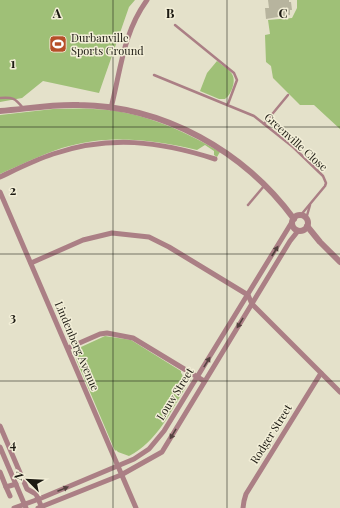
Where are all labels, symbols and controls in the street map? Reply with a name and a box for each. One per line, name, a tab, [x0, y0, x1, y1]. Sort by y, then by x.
text: A	[52, 4, 62, 21]
text: B	[166, 4, 175, 21]
text: C	[278, 4, 288, 21]
place label: Durbanville Sports Ground	[71, 30, 144, 58]
sports icon: Durbanville Sports Ground	[48, 34, 68, 54]
text: 1	[11, 54, 16, 71]
street label: Greenville Close	[262, 109, 331, 174]
text: 2	[10, 181, 17, 198]
one-way arrow	[271, 246, 279, 256]
street label: Lindenberg Avenue	[52, 299, 103, 393]
text: 3	[10, 308, 16, 325]
one-way arrow	[236, 318, 244, 328]
one-way arrow	[203, 356, 210, 368]
street label: Louw Street	[152, 365, 197, 423]
street label: Rodger Street	[246, 401, 295, 466]
one-way arrow	[169, 428, 176, 440]
text: 4	[10, 435, 17, 452]
north arrow	[8, 460, 48, 500]
text: N	[10, 469, 27, 482]
one-way arrow	[57, 486, 69, 492]

